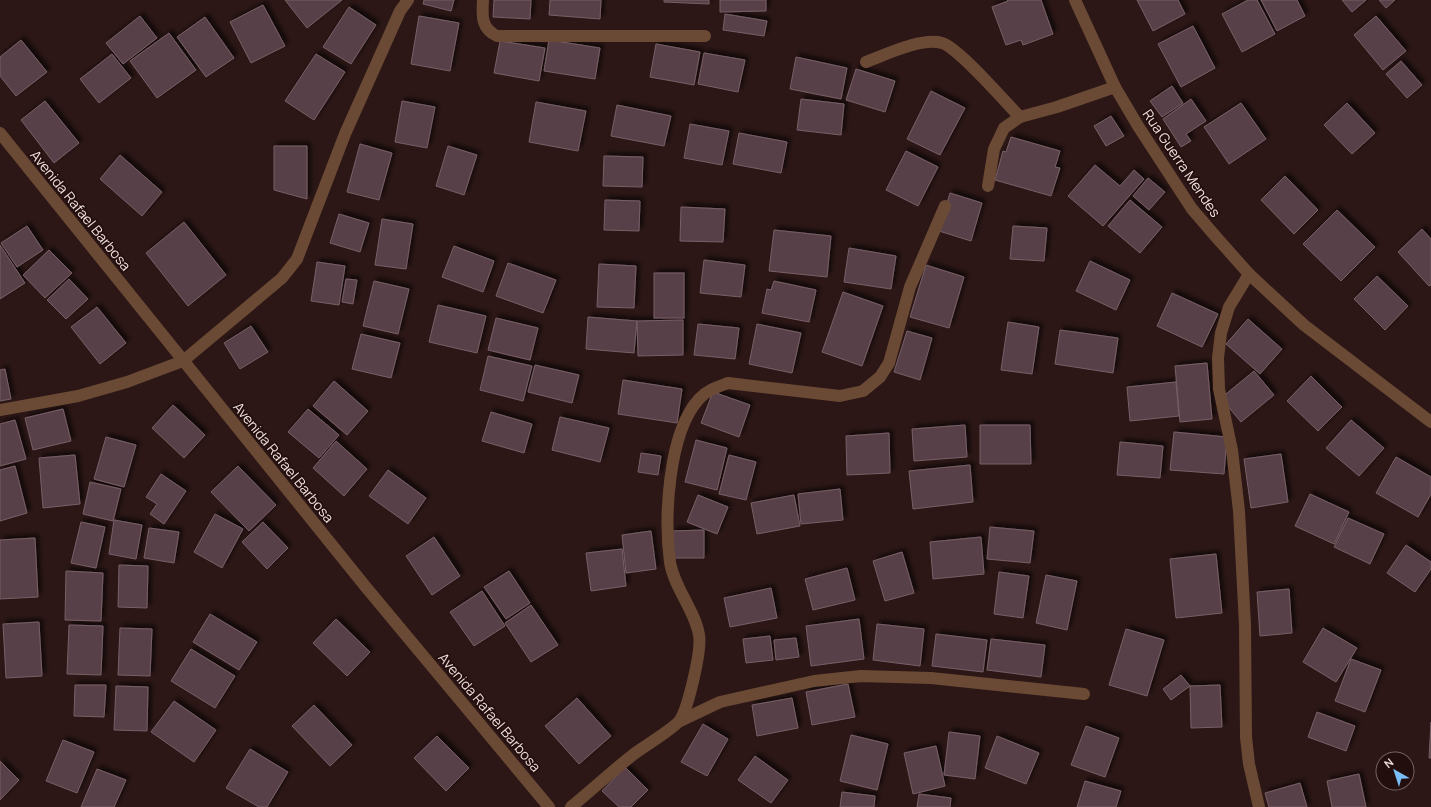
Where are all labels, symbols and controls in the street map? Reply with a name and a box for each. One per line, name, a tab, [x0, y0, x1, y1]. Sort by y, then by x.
street label: Rua Guerra Mendes	[1139, 105, 1225, 221]
street label: Avenida Rafael Barbosa	[26, 146, 136, 274]
street label: Avenida Rafael Barbosa	[229, 398, 339, 526]
street label: Avenida Rafael Barbosa	[435, 648, 545, 776]
north arrow	[1375, 751, 1415, 791]
text: N	[1381, 754, 1396, 771]

